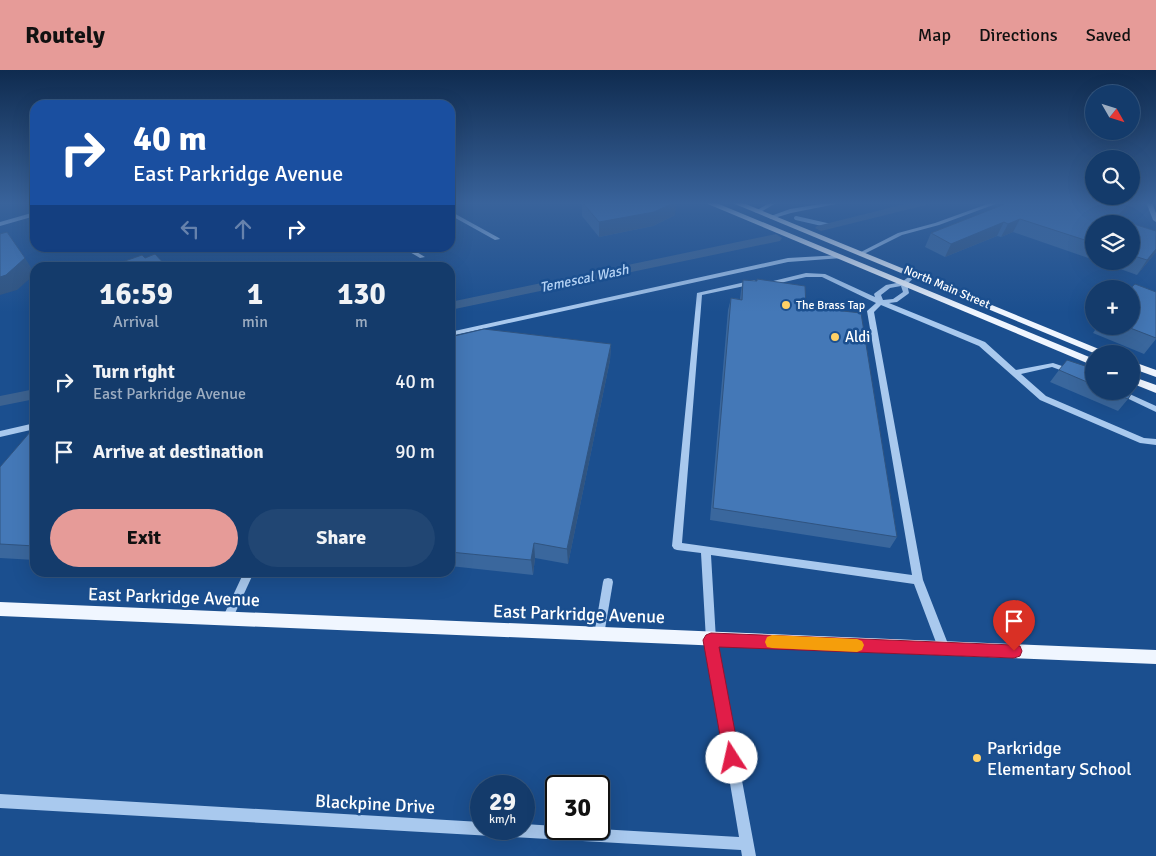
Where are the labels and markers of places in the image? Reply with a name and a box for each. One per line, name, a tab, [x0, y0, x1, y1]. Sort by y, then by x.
place label: The Brass Tap	[796, 298, 865, 313]
marker: The Brass Tap	[780, 299, 792, 311]
place label: Aldi	[845, 328, 870, 346]
marker: Aldi	[829, 331, 841, 343]
pin	[993, 600, 1035, 651]
place label: Parkridge Elementary School	[987, 737, 1132, 780]
marker: Parkridge Elementary School	[971, 752, 983, 764]

